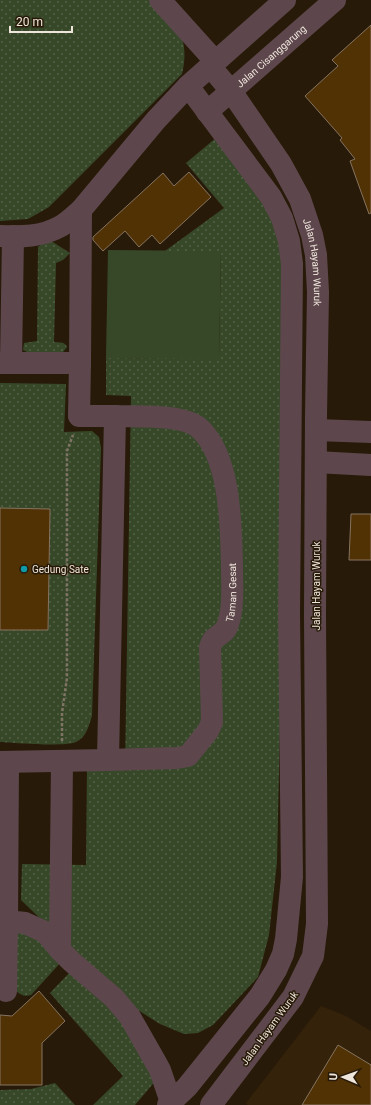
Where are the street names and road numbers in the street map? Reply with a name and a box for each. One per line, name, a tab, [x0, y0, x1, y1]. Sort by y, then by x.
street label: Jalan Cisanggarung	[234, 23, 308, 90]
street label: Jalan Hayam Wuruk	[301, 217, 323, 307]
street label: Jalan Hayam Wuruk	[311, 541, 322, 630]
street label: Taman Gesat	[224, 563, 238, 623]
street label: Jalan Hayam Wuruk	[239, 988, 301, 1068]

